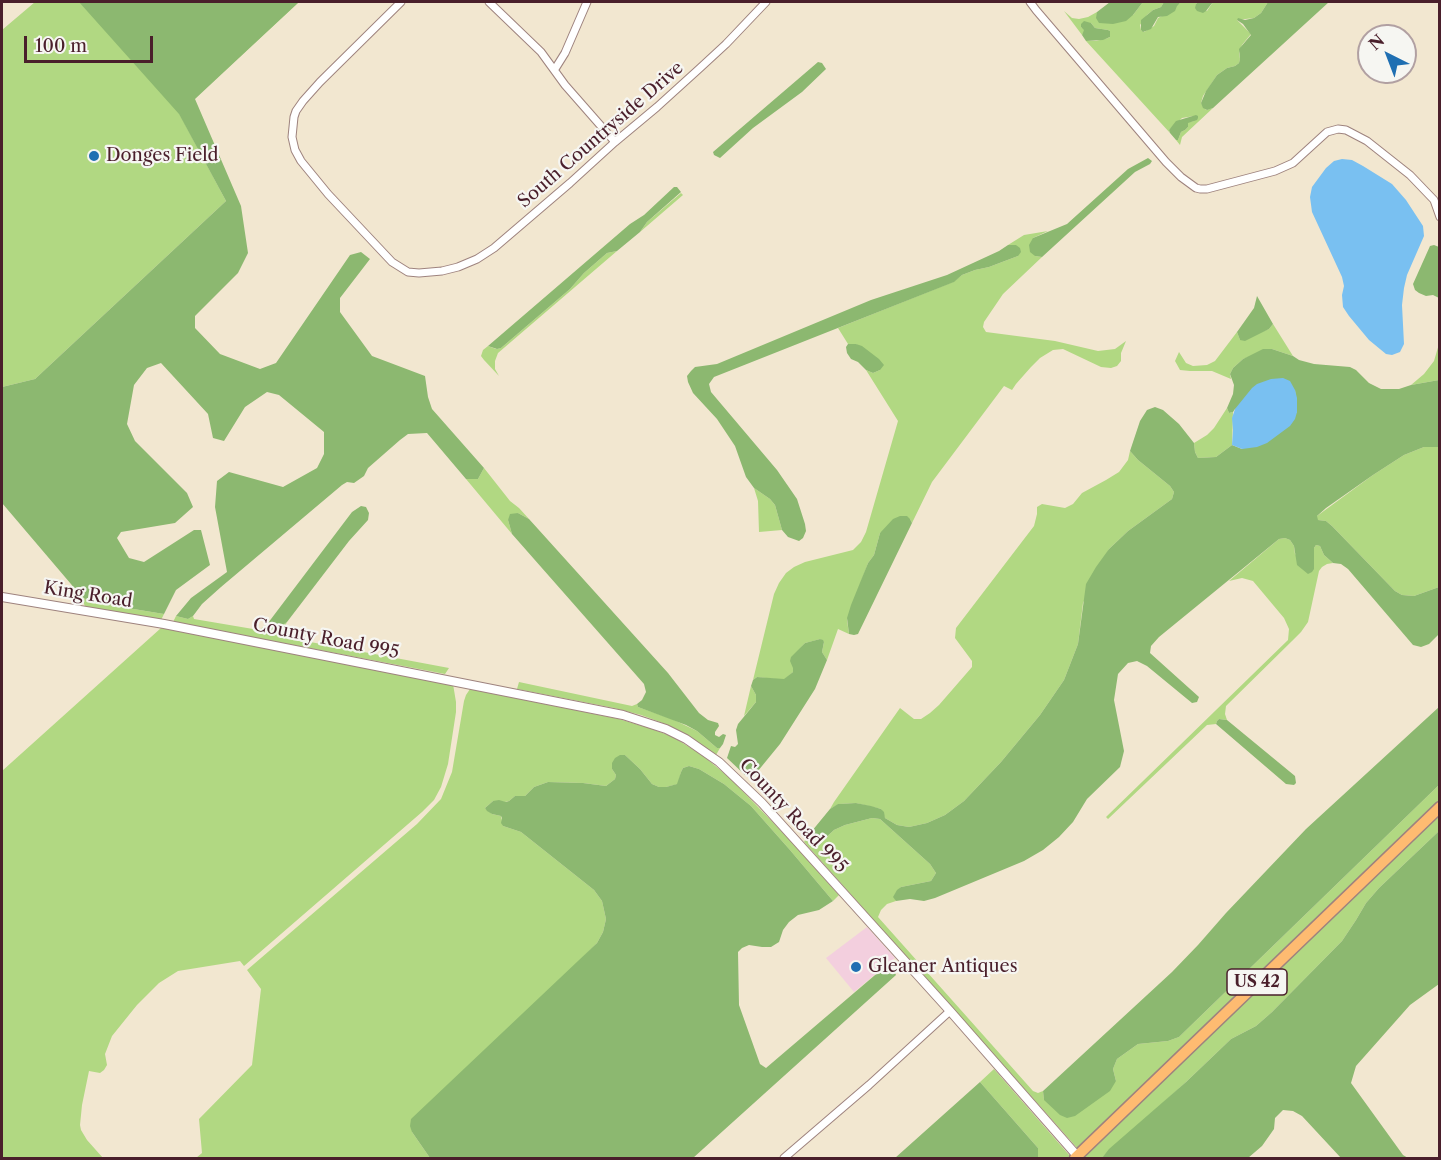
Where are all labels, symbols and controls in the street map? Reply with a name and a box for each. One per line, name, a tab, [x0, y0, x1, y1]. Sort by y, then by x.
scale bar	[27, 24, 156, 62]
north arrow	[1357, 24, 1417, 84]
text: N	[1364, 30, 1388, 54]
text: 100 m	[35, 35, 87, 57]
street label: South Countryside Drive	[514, 57, 688, 213]
place label: Donges Field	[106, 145, 219, 167]
marker: Donges Field	[87, 149, 101, 163]
street label: King Road	[42, 577, 134, 613]
street label: County Road 995	[251, 614, 401, 664]
street label: County Road 995	[734, 754, 852, 878]
place label: Gleaner Antiques	[868, 956, 1017, 978]
marker: Gleaner Antiques	[849, 960, 863, 974]
road number: US 42	[1227, 969, 1287, 995]

